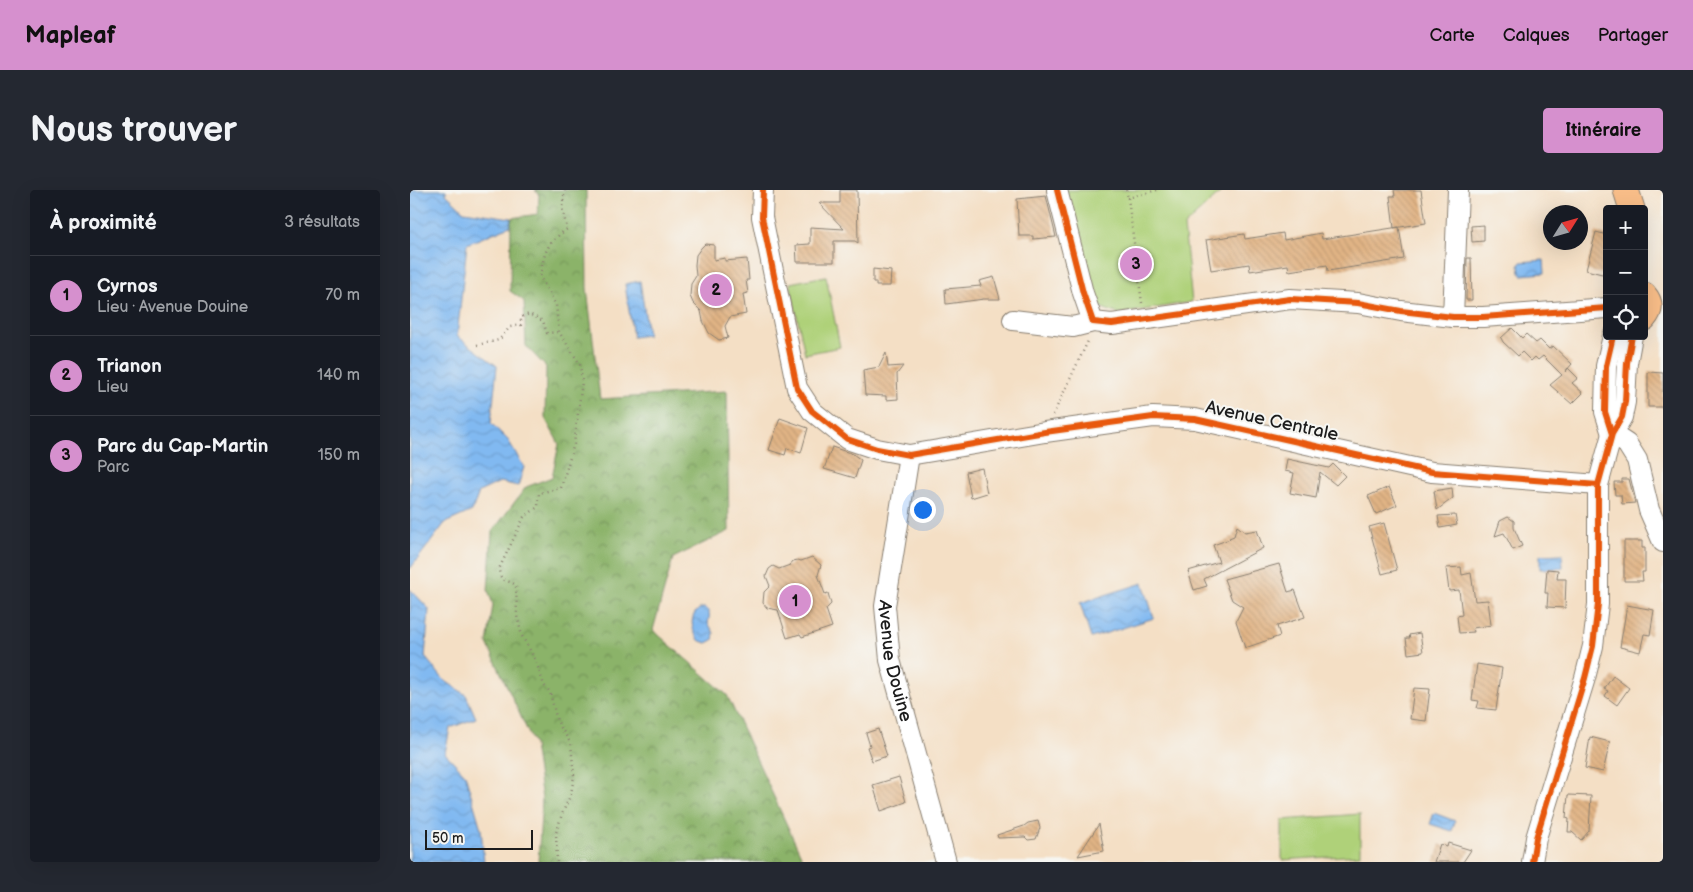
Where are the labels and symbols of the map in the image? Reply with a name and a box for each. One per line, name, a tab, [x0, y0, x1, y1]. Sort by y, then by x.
north arrow	[1543, 205, 1588, 250]
pin: 3	[1120, 245, 1152, 283]
pin: 2	[700, 271, 732, 309]
street label: Avenue Centrale	[1204, 397, 1341, 445]
your location	[910, 497, 936, 523]
pin: 1	[779, 582, 811, 620]
street label: Avenue Douine	[874, 599, 917, 724]
scale bar	[425, 827, 532, 850]

